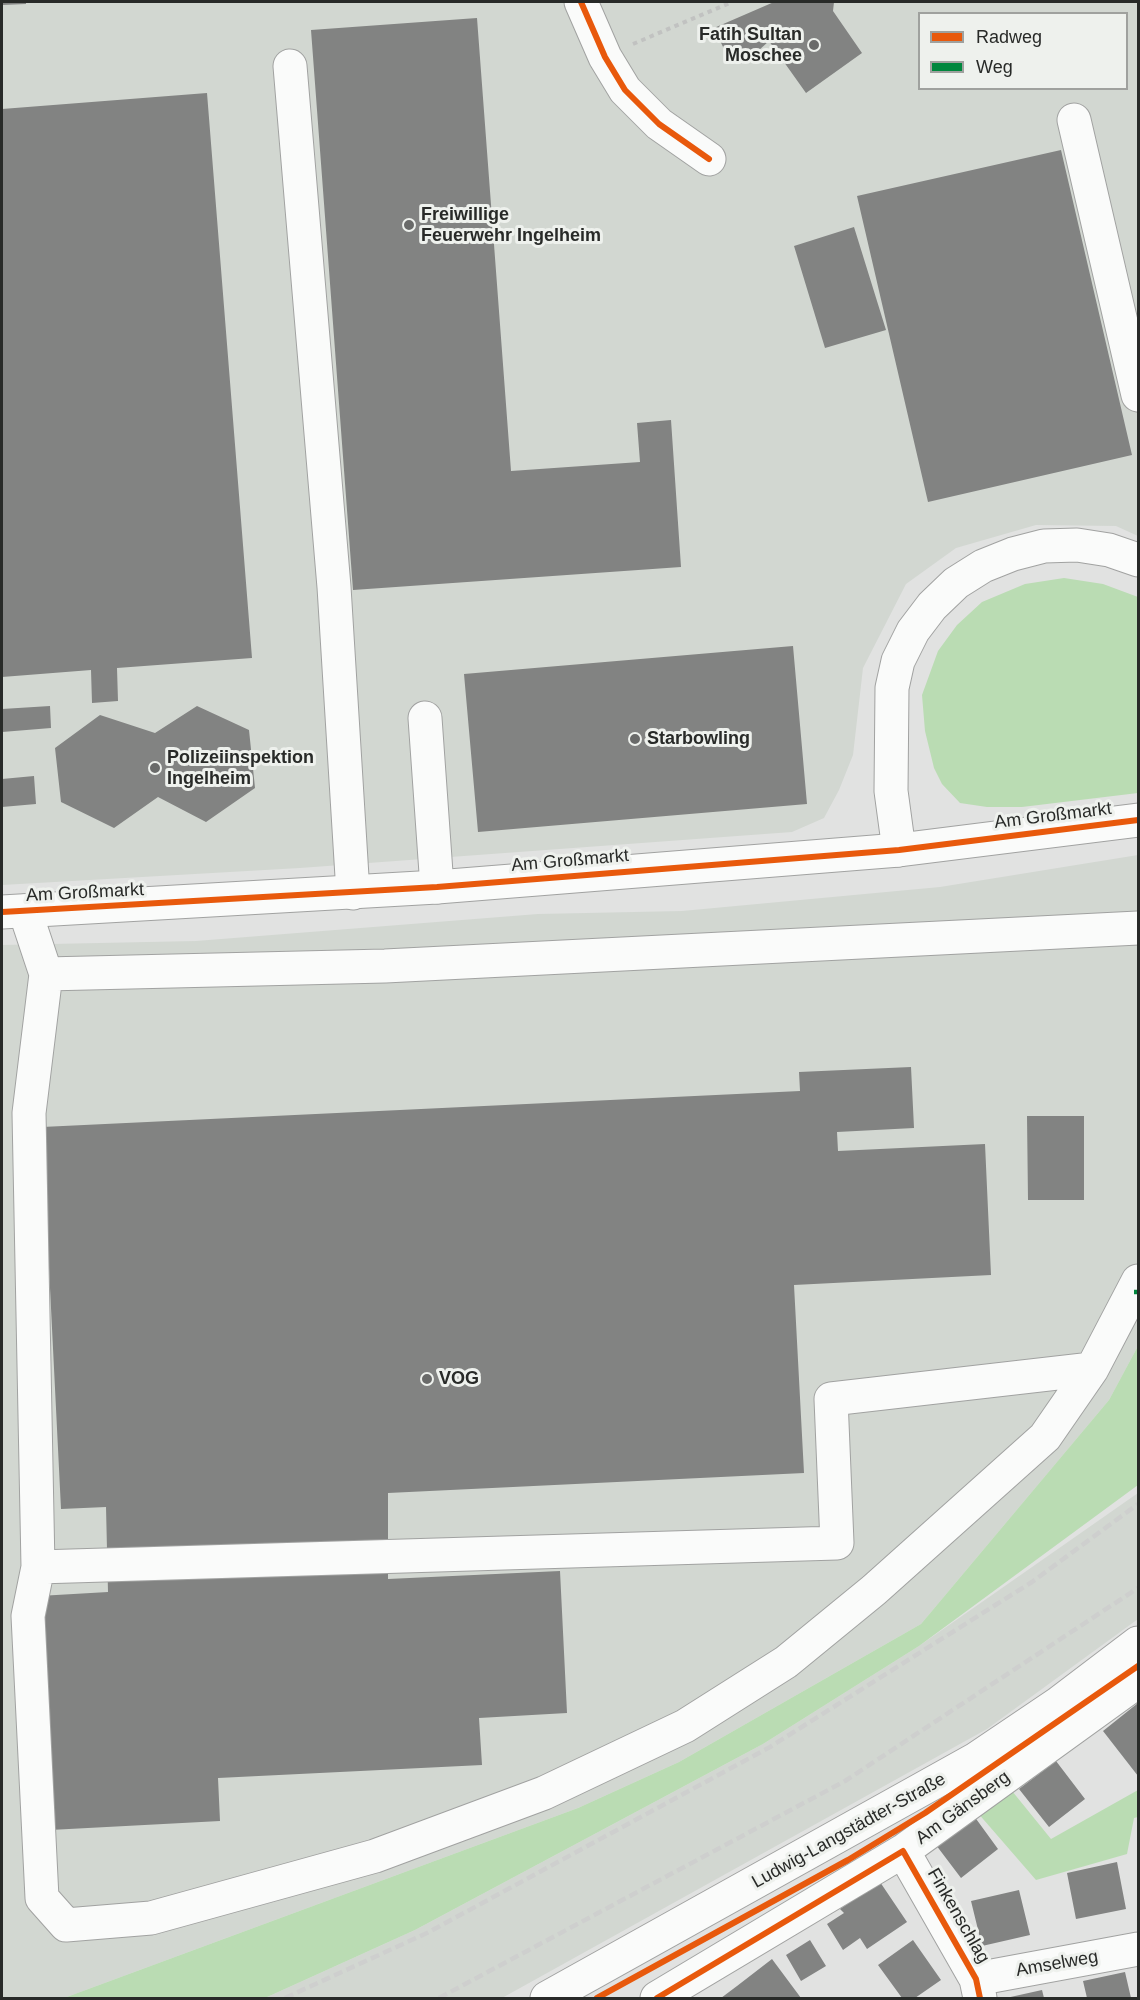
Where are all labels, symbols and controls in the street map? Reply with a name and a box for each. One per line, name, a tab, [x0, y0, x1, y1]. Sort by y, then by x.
legend	[918, 12, 1128, 90]
place label: Fatih Sultan Moschee	[699, 24, 802, 66]
text: Radweg	[976, 27, 1042, 47]
marker: Fatih Sultan Moschee	[807, 38, 821, 52]
text: Weg	[976, 57, 1013, 77]
place label: Freiwillige Feuerwehr Ingelheim	[421, 204, 601, 246]
marker: Freiwillige Feuerwehr Ingelheim	[402, 218, 416, 232]
place label: Starbowling	[647, 728, 750, 750]
marker: Starbowling	[628, 732, 642, 746]
place label: Polizeiinspektion Ingelheim	[167, 747, 314, 789]
marker: Polizeiinspektion Ingelheim	[148, 761, 162, 775]
street label: Am Großmarkt	[993, 798, 1113, 834]
street label: Am Großmarkt	[510, 845, 630, 877]
street label: Am Großmarkt	[26, 879, 144, 907]
place label: VOG	[439, 1368, 479, 1390]
marker: VOG	[420, 1372, 434, 1386]
street label: Am Gänsberg	[912, 1767, 1014, 1849]
street label: Ludwig-Langstädter-Straße	[748, 1769, 950, 1893]
street label: Finkenschlag	[922, 1865, 994, 1967]
street label: Amselweg	[1014, 1946, 1100, 1982]

